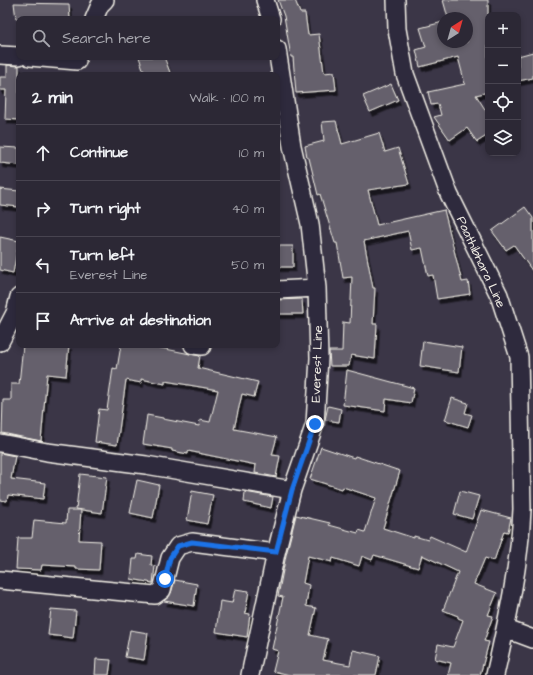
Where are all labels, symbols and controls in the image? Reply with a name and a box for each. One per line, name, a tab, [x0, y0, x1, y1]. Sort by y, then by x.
north arrow	[437, 12, 473, 48]
map controls	[485, 12, 521, 156]
button: +	[485, 12, 521, 48]
search box	[16, 16, 280, 60]
icon: search	[30, 27, 52, 49]
text: Search here	[62, 28, 151, 49]
button: −	[485, 48, 521, 84]
button: locate	[485, 84, 521, 120]
text: 2 min	[32, 86, 73, 110]
text: Walk · 100 m	[190, 89, 264, 107]
button: layers	[485, 120, 521, 156]
icon: ahead	[32, 142, 54, 164]
text: Continue	[70, 142, 128, 163]
text: 10 m	[239, 144, 264, 162]
icon: right	[32, 198, 54, 220]
text: Turn right	[70, 198, 141, 219]
text: 40 m	[232, 200, 264, 218]
street label: Paathibhara Line	[452, 213, 510, 311]
text: Turn left	[70, 245, 134, 266]
icon: left	[32, 254, 54, 276]
text: 50 m	[231, 256, 264, 274]
text: Everest Line	[70, 266, 147, 284]
icon: arrive	[32, 310, 54, 332]
text: Arrive at destination	[70, 310, 211, 331]
street label: Everest Line	[307, 325, 327, 403]
route end	[306, 415, 324, 433]
route start	[156, 570, 174, 588]

